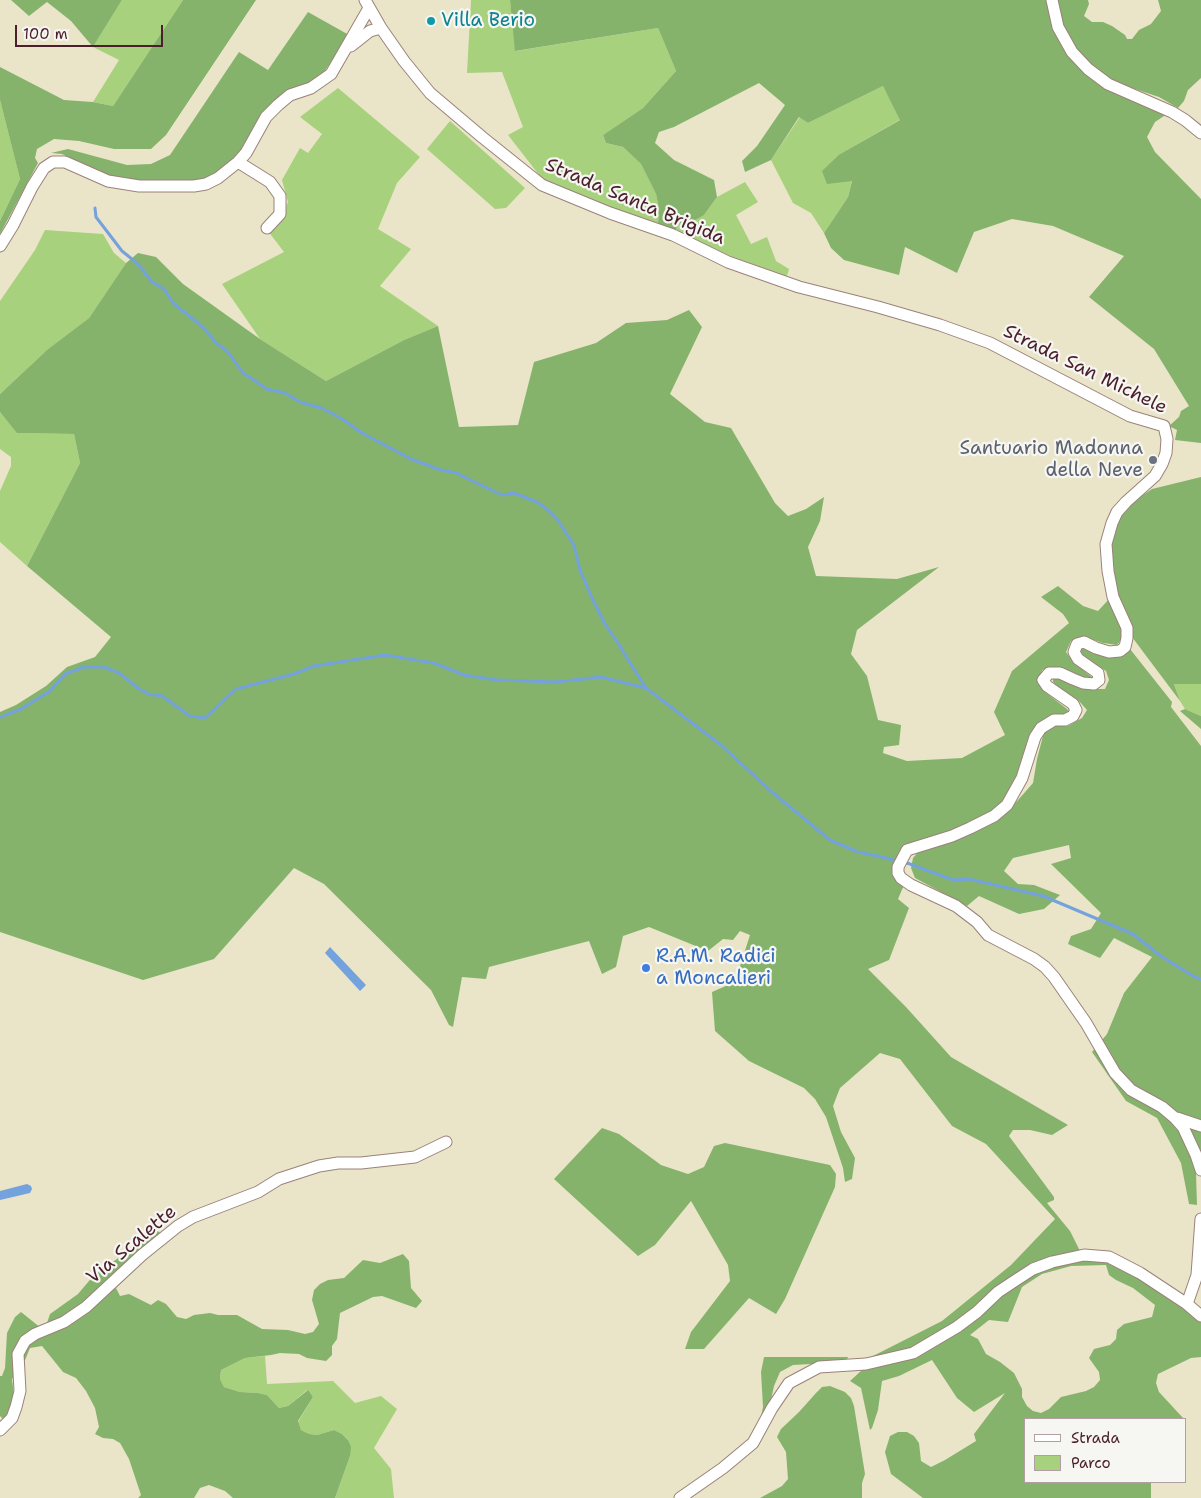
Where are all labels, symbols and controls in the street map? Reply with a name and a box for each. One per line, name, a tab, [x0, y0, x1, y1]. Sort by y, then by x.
place label: Villa Berio	[441, 10, 535, 32]
scale bar	[18, 15, 165, 47]
marker: Villa Berio	[425, 15, 437, 27]
text: 100 m	[23, 24, 68, 44]
street label: Strada Santa Brigida	[542, 154, 728, 250]
street label: Strada San Michele	[999, 320, 1171, 420]
place label: Santuario Madonna della Neve	[960, 438, 1143, 482]
marker: Santuario Madonna della Neve	[1147, 454, 1159, 466]
place label: R.A.M. Radici a Moncalieri	[656, 946, 776, 990]
marker: R.A.M. Radici a Moncalieri	[640, 962, 652, 974]
street label: Via Scalette	[83, 1201, 181, 1289]
legend	[1024, 1418, 1186, 1483]
text: Strada	[1071, 1428, 1120, 1448]
text: Parco	[1071, 1453, 1111, 1473]

